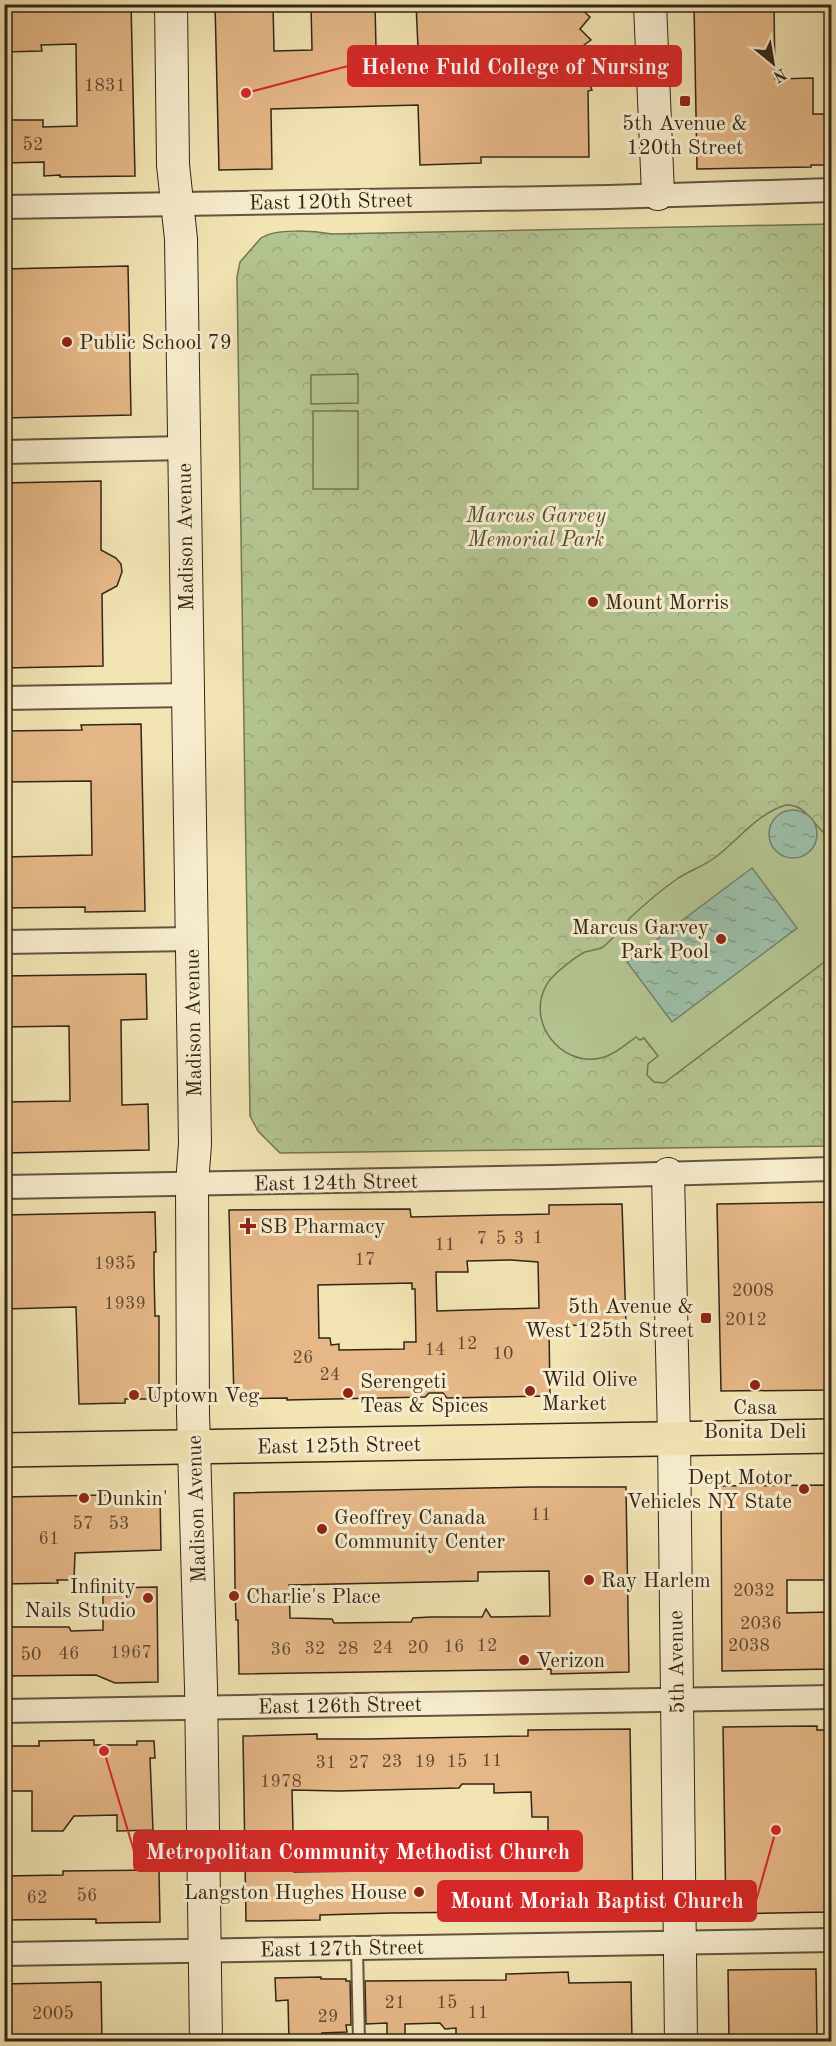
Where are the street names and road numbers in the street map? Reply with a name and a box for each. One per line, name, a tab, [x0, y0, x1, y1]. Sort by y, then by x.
street label: East 120th Street	[249, 191, 413, 214]
street label: Madison Avenue	[175, 463, 198, 611]
street label: Madison Avenue	[183, 949, 206, 1097]
street label: East 124th Street	[254, 1172, 418, 1195]
street label: Madison Avenue	[184, 1435, 211, 1583]
street label: East 125th Street	[257, 1435, 421, 1458]
street label: 5th Avenue	[666, 1610, 689, 1714]
street label: East 126th Street	[258, 1695, 422, 1718]
street label: East 127th Street	[260, 1938, 424, 1961]

